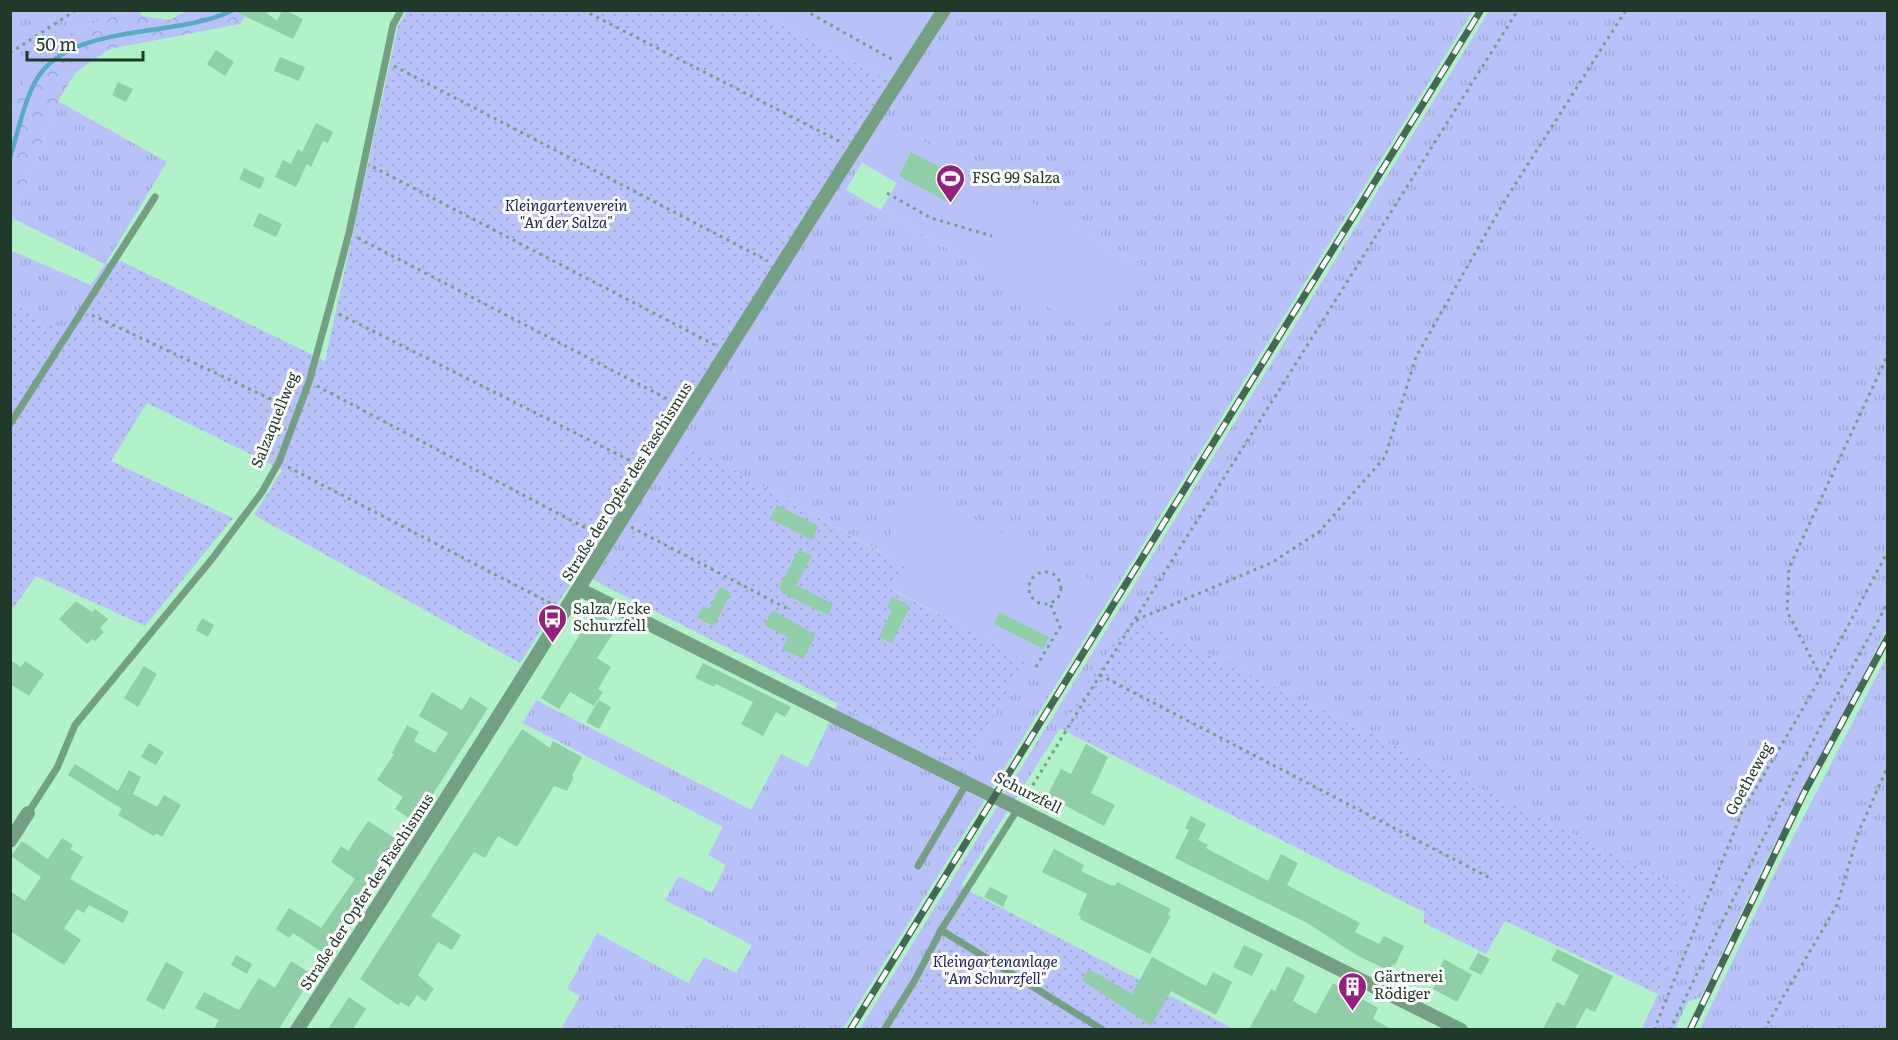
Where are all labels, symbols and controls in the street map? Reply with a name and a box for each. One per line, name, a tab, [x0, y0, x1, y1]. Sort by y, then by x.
scale bar	[27, 24, 142, 62]
text: 50 m	[36, 30, 77, 57]
sports icon: FSG 99 Salza	[935, 162, 967, 204]
place label: FSG 99 Salza	[972, 165, 1061, 188]
park label: Kleingartenverein "An der Salza"	[504, 193, 628, 233]
street label: Salzaquellweg	[244, 367, 304, 471]
street label: Straße der Opfer des Faschismus	[555, 377, 697, 585]
place label: Salza/Ecke Schurzfell	[573, 596, 651, 636]
bus stop icon: Salza/Ecke Schurzfell	[536, 602, 568, 644]
street label: Goetheweg	[1718, 737, 1777, 819]
street label: Schurzfell	[991, 765, 1066, 818]
street label: Straße der Opfer des Faschismus	[293, 788, 438, 994]
park label: Kleingartenanlage "Am Schurzfell"	[932, 949, 1058, 989]
place label: Gärtnerei Rödiger	[1374, 964, 1443, 1004]
building icon: Gärtnerei Rödiger	[1337, 970, 1369, 1012]

